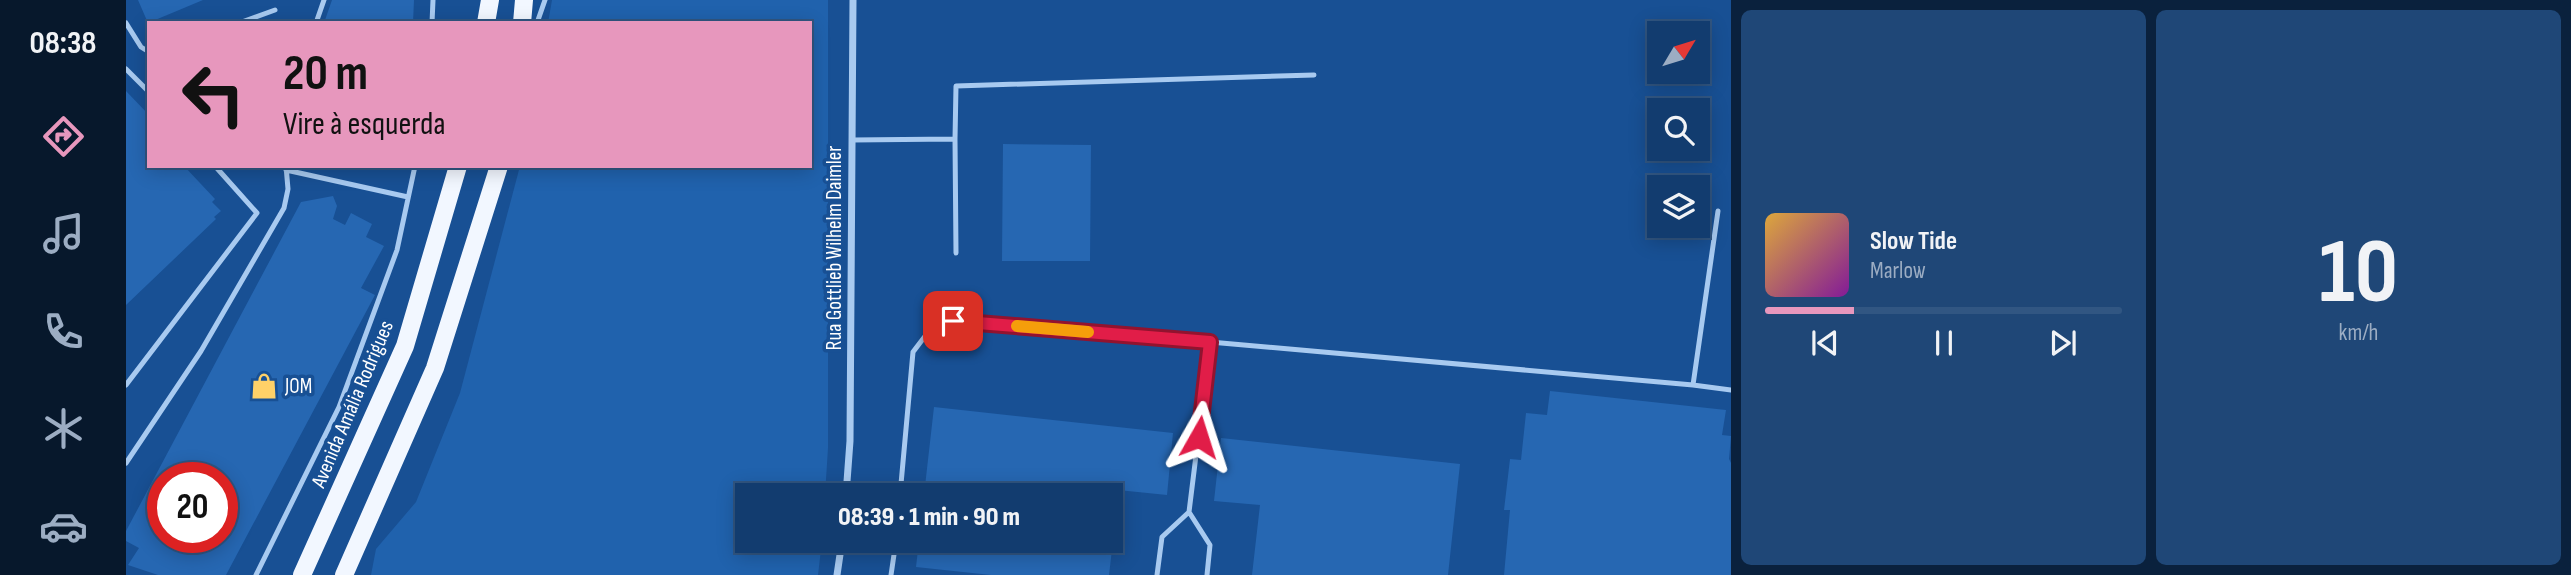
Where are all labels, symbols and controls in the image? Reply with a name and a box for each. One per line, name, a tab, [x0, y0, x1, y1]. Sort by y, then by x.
north arrow	[1647, 21, 1710, 84]
map controls	[1647, 21, 1710, 238]
text: 08:38	[30, 24, 96, 63]
text: 20 m	[283, 45, 368, 104]
icon: left	[168, 49, 259, 140]
button: search	[1647, 98, 1710, 161]
text: Vire à esquerda	[283, 105, 446, 144]
icon: directions	[39, 112, 88, 161]
street label: Rua Gottlieb Wilhelm Daimler	[822, 146, 847, 350]
button: layers	[1647, 175, 1710, 238]
icon: music	[39, 209, 88, 258]
text: 10	[2319, 219, 2398, 328]
text: Slow Tide	[1870, 226, 1957, 257]
text: Marlow	[1870, 257, 1926, 285]
pin	[923, 291, 983, 351]
icon: arrive	[934, 302, 972, 340]
icon: phone	[39, 307, 88, 356]
street label: Avenida Amália Rodrigues	[306, 317, 399, 492]
text: km/h	[2339, 319, 2378, 347]
icon: previous	[1806, 324, 1844, 362]
icon: pause	[1925, 324, 1963, 362]
icon: next	[2044, 324, 2082, 362]
shop icon: JOM	[249, 371, 279, 401]
place label: JOM	[284, 374, 312, 399]
position arrow	[1162, 400, 1236, 474]
icon: climate	[39, 404, 88, 453]
speed limit sign: 20	[147, 462, 238, 553]
icon: car	[39, 502, 88, 551]
text: 08:39 · 1 min · 90 m	[838, 502, 1020, 533]

